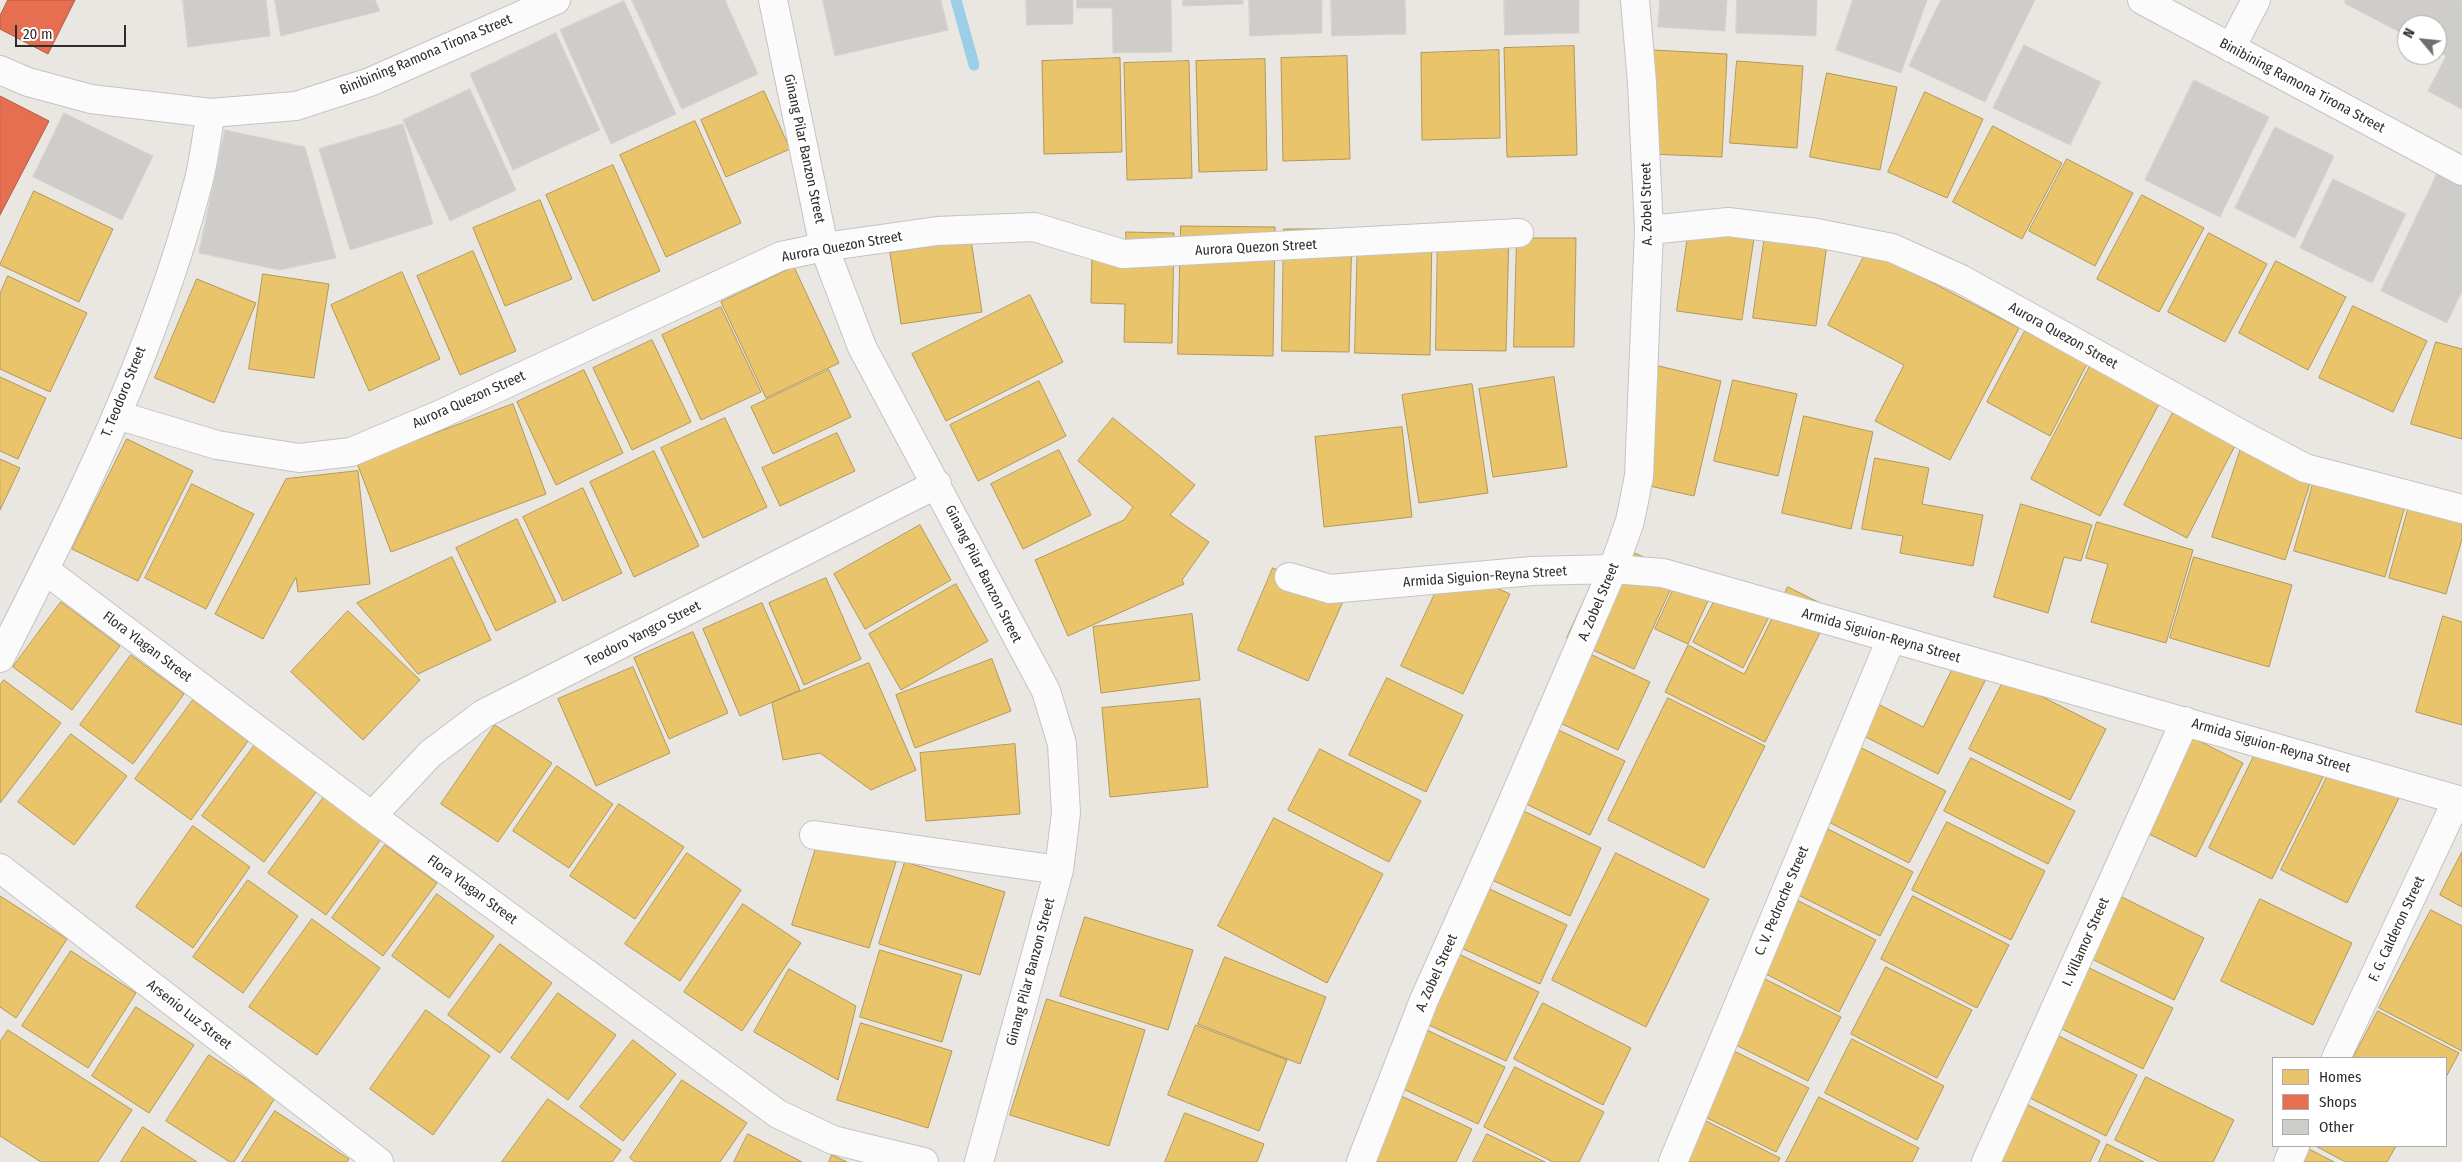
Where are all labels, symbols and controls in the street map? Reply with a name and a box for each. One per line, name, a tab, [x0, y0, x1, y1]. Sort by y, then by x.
street label: Binibining Ramona Tirona Street	[338, 11, 514, 99]
scale bar	[18, 15, 129, 47]
north arrow	[2397, 15, 2447, 65]
text: 20 m	[23, 25, 53, 43]
text: N	[2400, 26, 2419, 41]
street label: Binibining Ramona Tirona Street	[2216, 35, 2388, 137]
street label: Ginang Pilar Banzon Street	[780, 73, 828, 225]
street label: A. Zobel Street	[1638, 162, 1656, 246]
street label: Aurora Quezon Street	[780, 228, 904, 266]
street label: Aurora Quezon Street	[1195, 236, 1317, 260]
street label: Aurora Quezon Street	[2006, 299, 2120, 373]
street label: T. Teodoro Street	[98, 344, 150, 440]
street label: Aurora Quezon Street	[410, 368, 528, 432]
street label: Ginang Pilar Banzon Street	[941, 502, 1025, 646]
street label: A. Zobel Street	[1575, 560, 1623, 644]
street label: Armida Siguion-Reyna Street	[1402, 563, 1568, 591]
street label: Teodoro Yangco Street	[582, 598, 704, 670]
street label: Armida Siguion-Reyna Street	[1800, 605, 1962, 667]
street label: Flora Ylagan Street	[99, 608, 195, 686]
street label: Armida Siguion-Reyna Street	[2190, 715, 2352, 777]
street label: C. V. Pedroche Street	[1751, 844, 1813, 958]
street label: Flora Ylagan Street	[424, 852, 520, 928]
street label: F. G. Calderon Street	[2365, 874, 2429, 984]
street label: I. Villamor Street	[2059, 895, 2113, 989]
street label: Ginang Pilar Banzon Street	[1003, 896, 1059, 1048]
street label: A. Zobel Street	[1412, 932, 1462, 1014]
street label: Arsenio Luz Street	[143, 977, 235, 1053]
legend	[2272, 1057, 2447, 1147]
text: Homes	[2319, 1068, 2361, 1086]
text: Shops	[2319, 1093, 2357, 1111]
text: Other	[2319, 1118, 2354, 1136]

